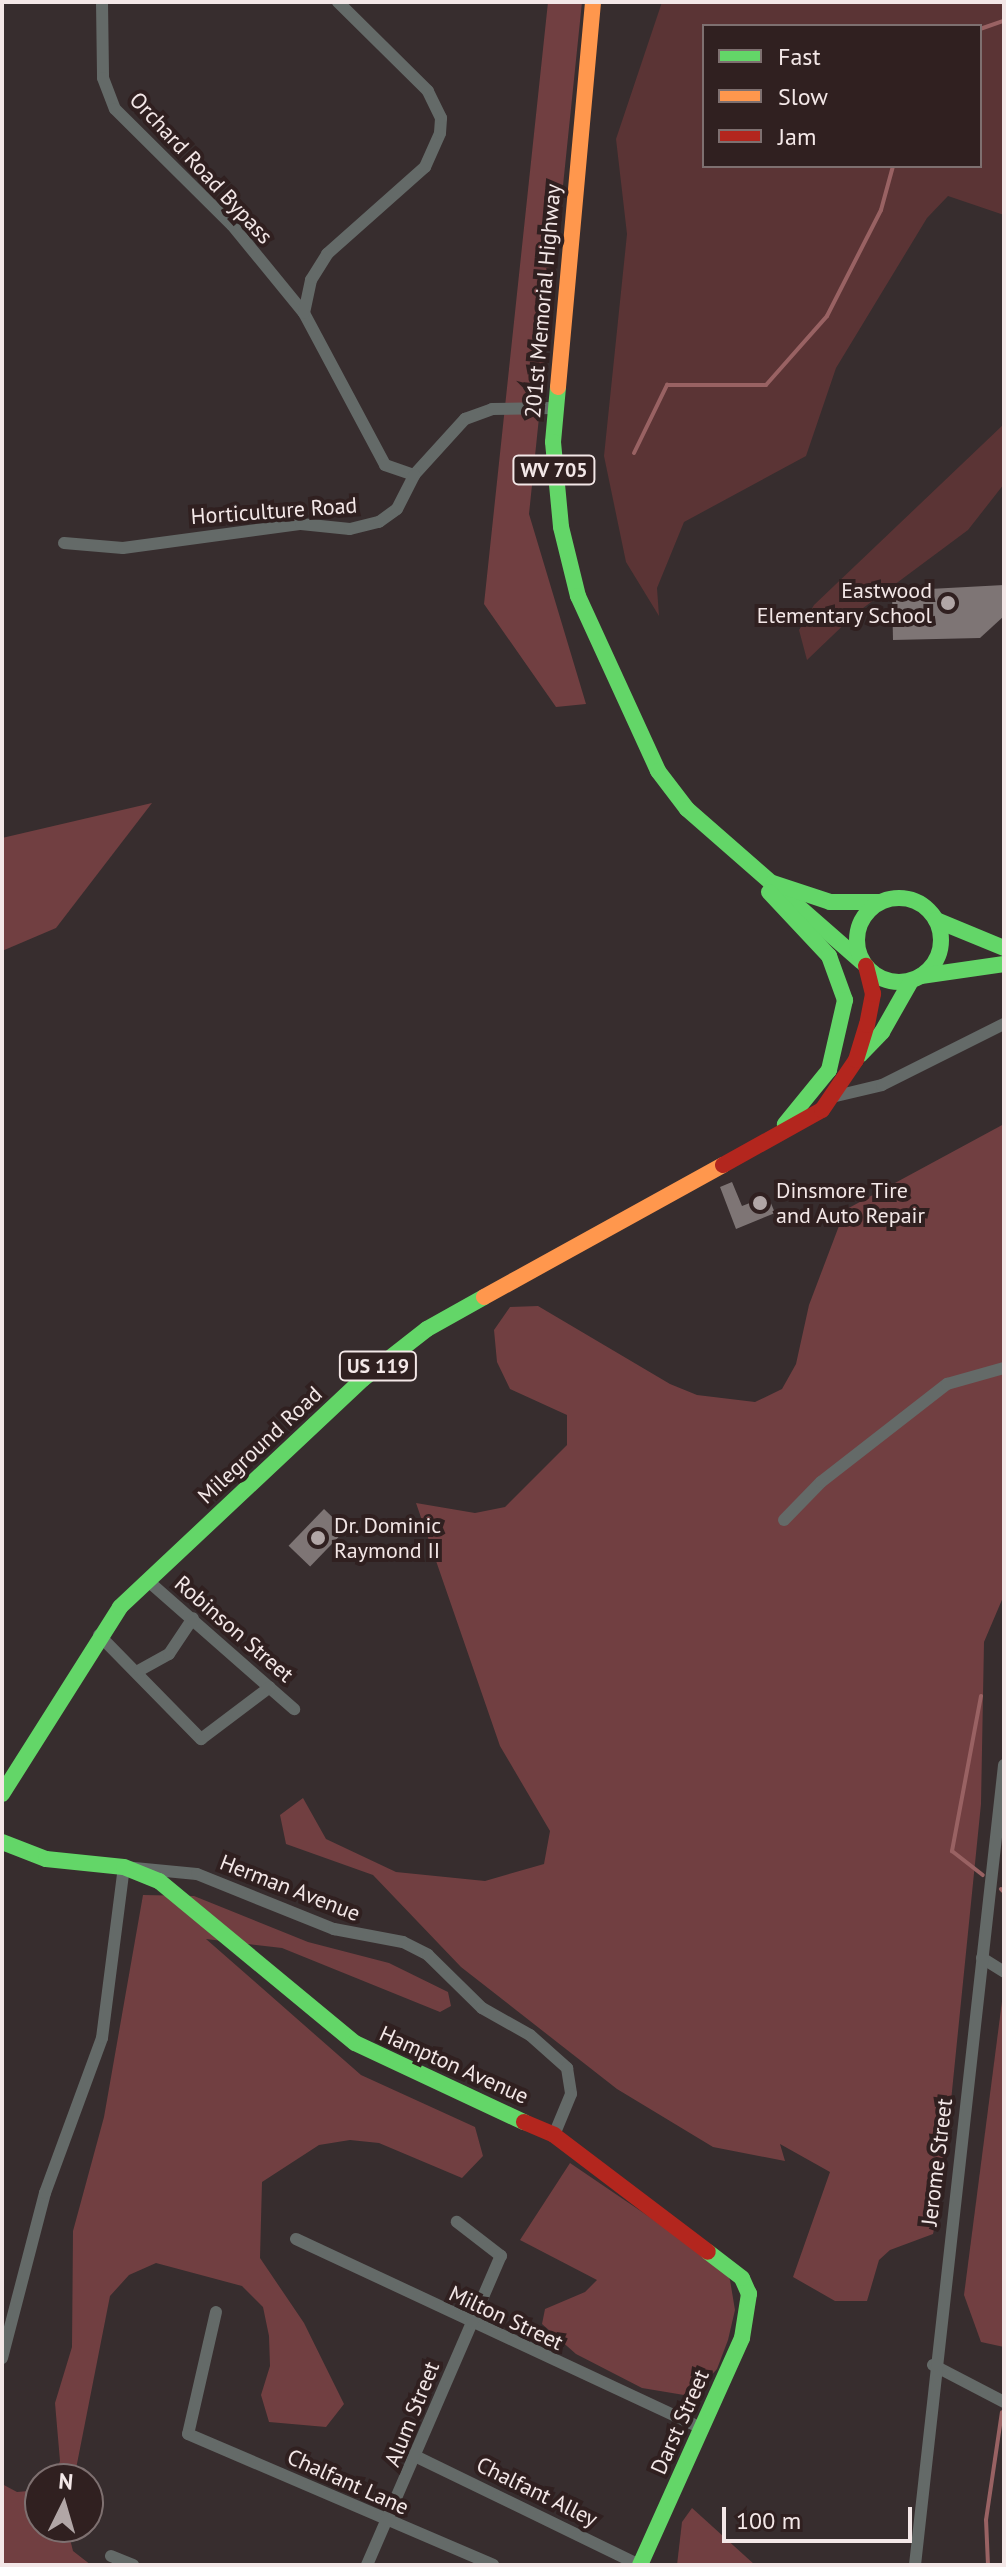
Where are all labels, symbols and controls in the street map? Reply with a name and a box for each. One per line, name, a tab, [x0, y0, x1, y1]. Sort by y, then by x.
legend	[702, 24, 982, 168]
text: Fast	[778, 41, 821, 72]
text: Slow	[778, 81, 828, 112]
street label: Orchard Road Bypass	[124, 87, 278, 249]
text: Jam	[778, 121, 816, 152]
street label: 201st Memorial Highway	[520, 183, 566, 419]
road number: WV 705	[512, 454, 596, 486]
street label: Horticulture Road	[190, 492, 358, 530]
place label: Eastwood Elementary School	[756, 577, 932, 628]
marker: Eastwood Elementary School	[939, 594, 957, 612]
place label: Dinsmore Tire and Auto Repair	[776, 1177, 926, 1228]
marker: Dinsmore Tire and Auto Repair	[751, 1194, 769, 1212]
road number: US 119	[338, 1350, 418, 1382]
street label: Mileground Road	[193, 1381, 327, 1509]
place label: Dr. Dominic Raymond II	[334, 1512, 443, 1564]
marker: Dr. Dominic Raymond II	[309, 1529, 327, 1547]
street label: Robinson Street	[169, 1570, 299, 1688]
street label: Herman Avenue	[216, 1849, 364, 1927]
street label: Hampton Avenue	[375, 2020, 533, 2110]
street label: Jerome Street	[916, 2097, 958, 2227]
street label: Milton Street	[445, 2280, 567, 2356]
street label: Alum Street	[379, 2358, 445, 2470]
street label: Darst Street	[645, 2366, 715, 2478]
street label: Chalfant Lane	[283, 2443, 413, 2521]
street label: Chalfant Alley	[472, 2451, 602, 2533]
north arrow	[24, 2463, 104, 2543]
text: N	[57, 2467, 74, 2496]
scale bar	[726, 2491, 916, 2541]
text: 100 m	[736, 2505, 801, 2536]

